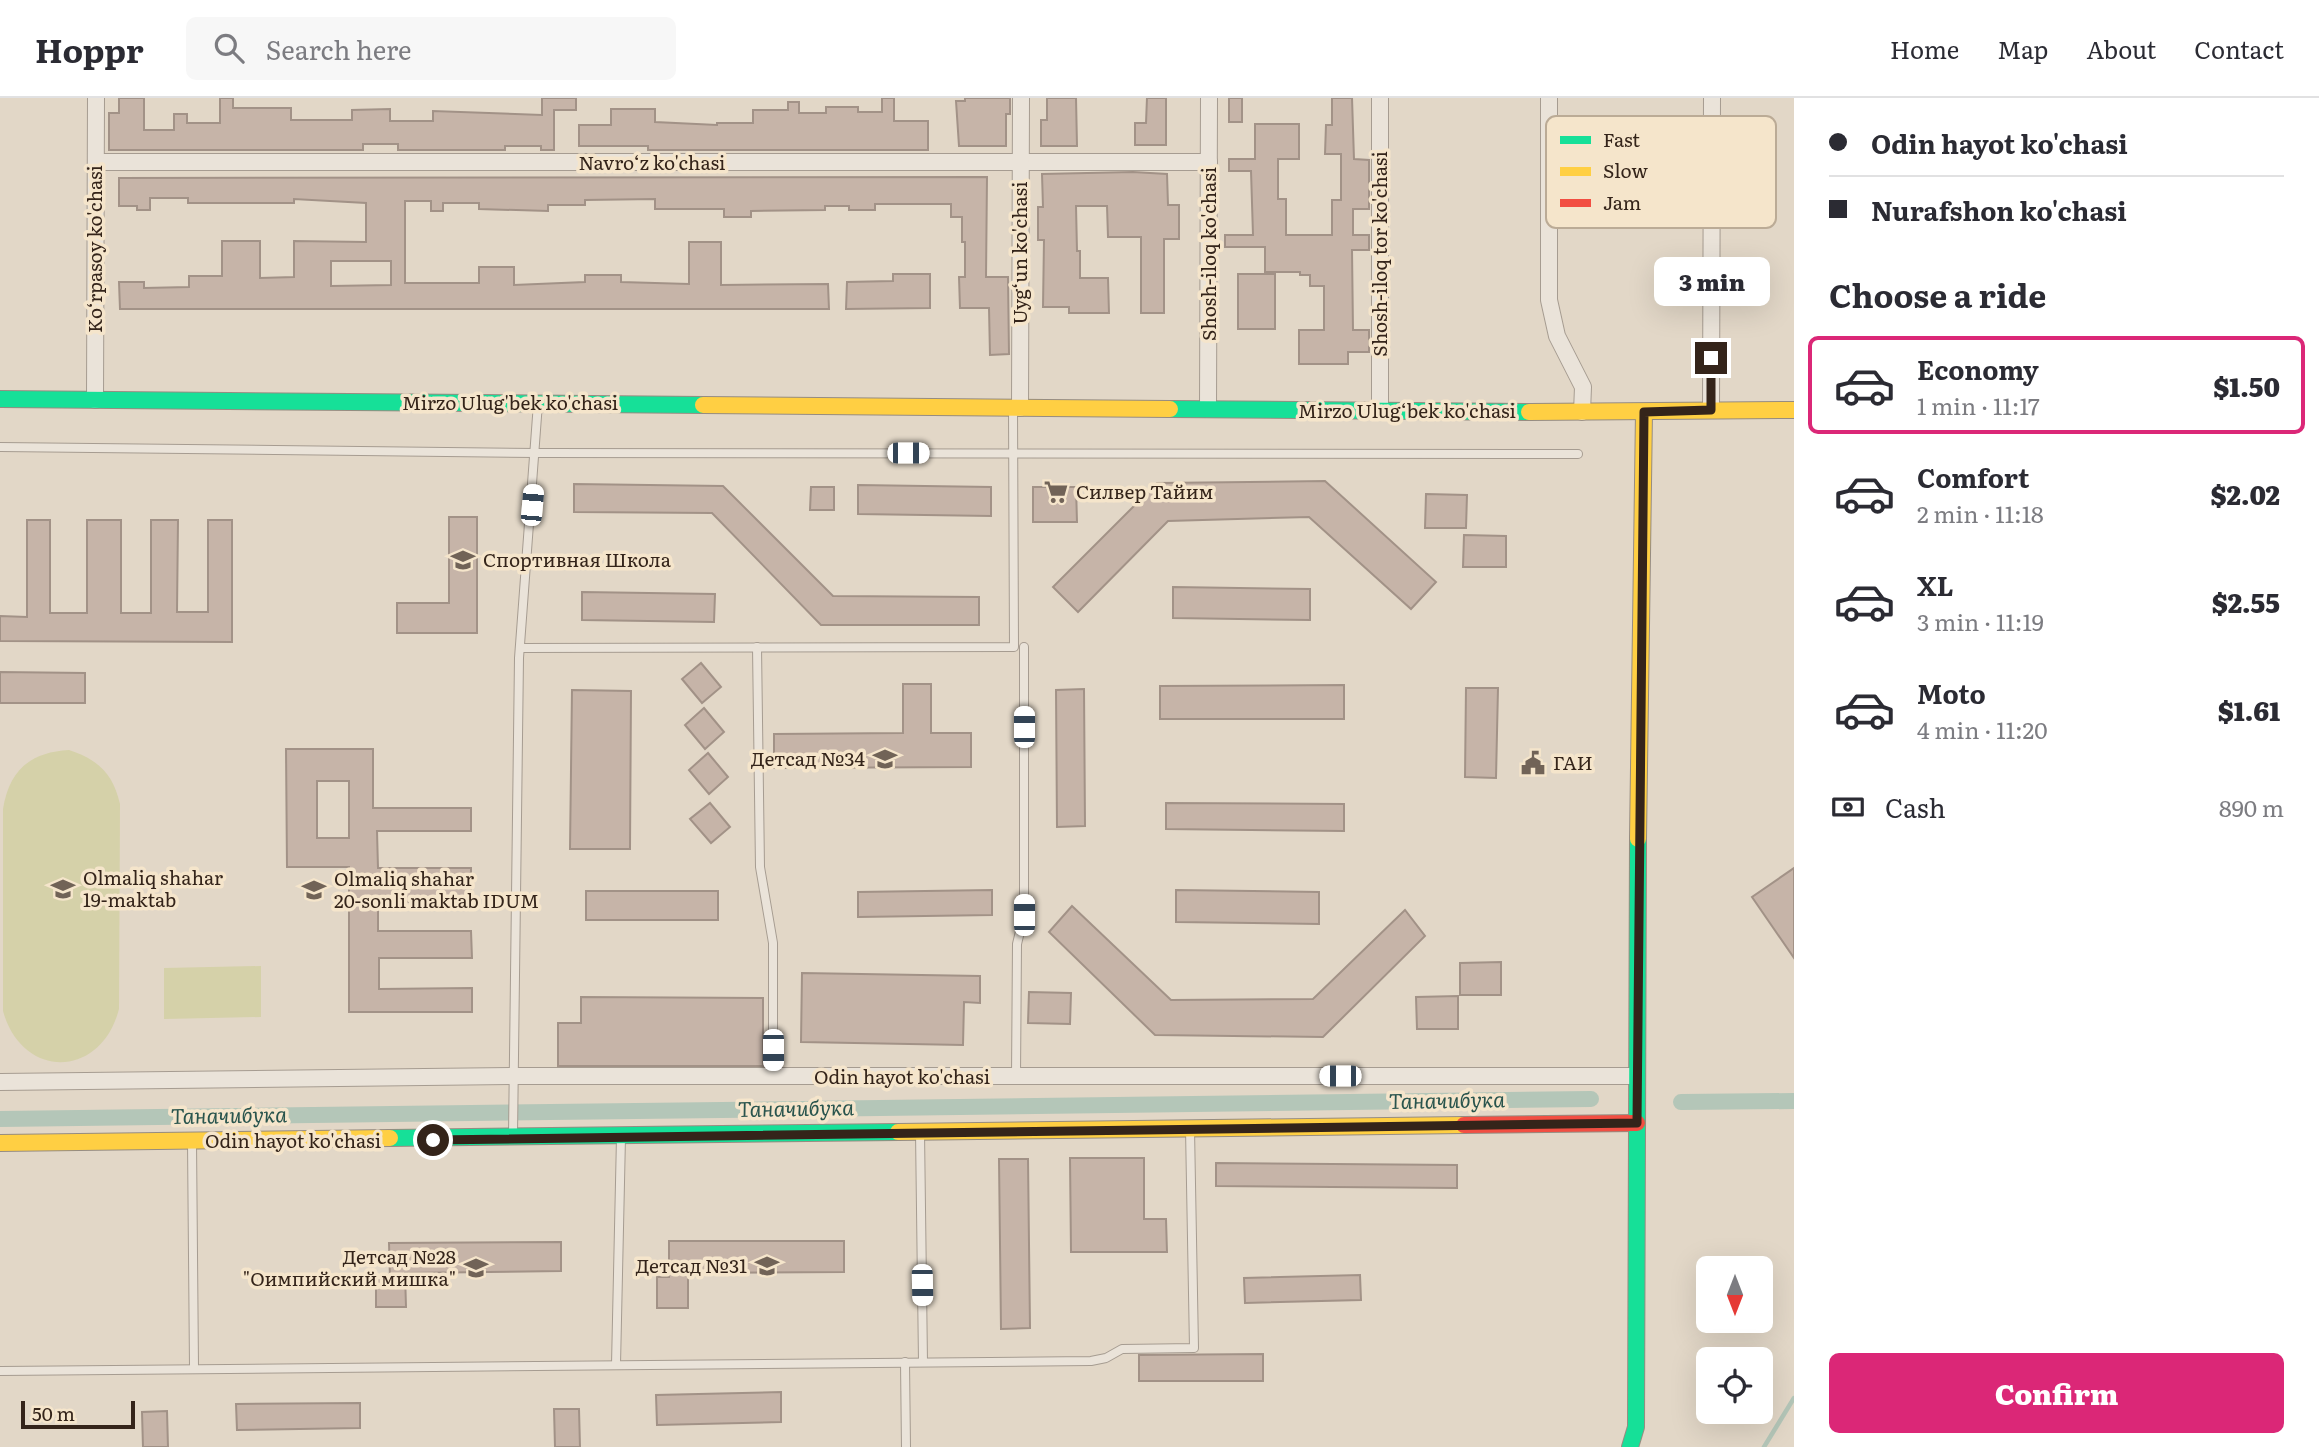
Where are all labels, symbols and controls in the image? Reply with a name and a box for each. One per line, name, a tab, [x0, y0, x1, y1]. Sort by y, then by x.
search box	[186, 17, 676, 80]
text: Hoppr	[35, 24, 144, 73]
icon: search	[210, 29, 248, 67]
text: Search here	[266, 29, 412, 68]
text: Home	[1890, 31, 1959, 66]
text: Map	[1997, 31, 2048, 66]
text: About	[2086, 31, 2156, 66]
text: Contact	[2194, 31, 2284, 66]
legend	[1546, 116, 1776, 228]
text: Odin hayot ko'chasi	[1871, 123, 2128, 162]
text: Fast	[1603, 125, 1640, 153]
street label: Navro‘z ko'chasi	[579, 148, 725, 176]
street label: Shosh-iloq tor ko'chasi	[1365, 151, 1393, 357]
text: Slow	[1603, 156, 1648, 184]
street label: Ko‘rpasoy ko'chasi	[80, 165, 108, 333]
street label: Shosh-iloq ko'chasi	[1194, 167, 1222, 341]
street label: Uyg‘un ko'chasi	[1005, 182, 1033, 325]
text: Jam	[1603, 188, 1641, 216]
text: Nurafshon ko'chasi	[1871, 190, 2127, 229]
callout: 3 min	[1653, 257, 1769, 306]
text: 3 min	[1679, 264, 1745, 298]
text: Choose a ride	[1829, 270, 2046, 318]
route end	[1695, 342, 1727, 374]
text: Economy	[1917, 349, 2039, 388]
icon: car	[1833, 354, 1896, 417]
text: $1.50	[2213, 366, 2280, 405]
street label: Mirzo Ulug'bek ko'chasi	[402, 388, 618, 416]
text: 1 min · 11:17	[1917, 388, 2040, 422]
street label: Mirzo Ulug‘bek ko'chasi	[1298, 396, 1516, 424]
car	[888, 443, 930, 464]
text: Comfort	[1917, 457, 2029, 496]
icon: car	[1833, 462, 1896, 525]
text: $2.02	[2211, 474, 2280, 513]
place label: Силвер Тайим	[1076, 477, 1213, 505]
supermarket icon: Силвер Тайим	[1042, 478, 1070, 506]
car	[520, 483, 545, 527]
text: 2 min · 11:18	[1917, 496, 2044, 530]
place label: Спортивная Школа	[483, 545, 672, 573]
school or university icon: Спортивная Школа	[449, 546, 477, 574]
text: XL	[1917, 565, 1954, 604]
icon: car	[1833, 570, 1896, 633]
text: $2.55	[2212, 582, 2280, 621]
text: 3 min · 11:19	[1917, 604, 2044, 638]
text: Moto	[1917, 673, 1986, 712]
icon: car	[1833, 678, 1896, 741]
text: $1.61	[2218, 690, 2280, 729]
car	[1014, 706, 1035, 748]
text: 4 min · 11:20	[1917, 712, 2047, 746]
place label: Детсад №34	[751, 744, 866, 772]
school or university icon: Детсад №34	[871, 745, 899, 773]
place label: ГАИ	[1553, 748, 1593, 776]
public building icon: ГАИ	[1519, 749, 1547, 777]
text: Cash	[1885, 787, 1946, 826]
icon: cash	[1829, 788, 1867, 826]
text: 890 m	[2219, 790, 2284, 824]
place label: Olmaliq shahar 19-maktab	[83, 863, 223, 913]
place label: Olmaliq shahar 20-sonli maktab IDUM	[334, 864, 539, 914]
school or university icon: Olmaliq shahar 19-maktab	[49, 875, 77, 903]
school or university icon: Olmaliq shahar 20-sonli maktab IDUM	[300, 876, 328, 904]
car	[1014, 894, 1035, 936]
car	[763, 1029, 784, 1071]
street label: Odin hayot ko'chasi	[814, 1062, 990, 1090]
car	[1320, 1066, 1362, 1087]
water label: Таначибука	[1389, 1082, 1505, 1115]
water label: Таначибука	[738, 1090, 854, 1123]
water label: Таначибука	[171, 1097, 287, 1130]
route start	[417, 1124, 449, 1156]
street label: Odin hayot ko'chasi	[205, 1126, 381, 1154]
place label: Детсад №28 "Оимпийский мишка"	[243, 1242, 456, 1292]
place label: Детсад №31	[636, 1251, 747, 1279]
school or university icon: Детсад №31	[753, 1252, 781, 1280]
school or university icon: Детсад №28 "Оимпийский мишка"	[462, 1254, 490, 1282]
north arrow	[1696, 1256, 1773, 1334]
map controls	[1696, 1256, 1773, 1424]
car	[912, 1264, 933, 1306]
button: locate	[1696, 1347, 1773, 1424]
button: Confirm	[1829, 1353, 2284, 1433]
scale bar	[21, 1398, 135, 1430]
text: 50 m	[32, 1399, 75, 1427]

